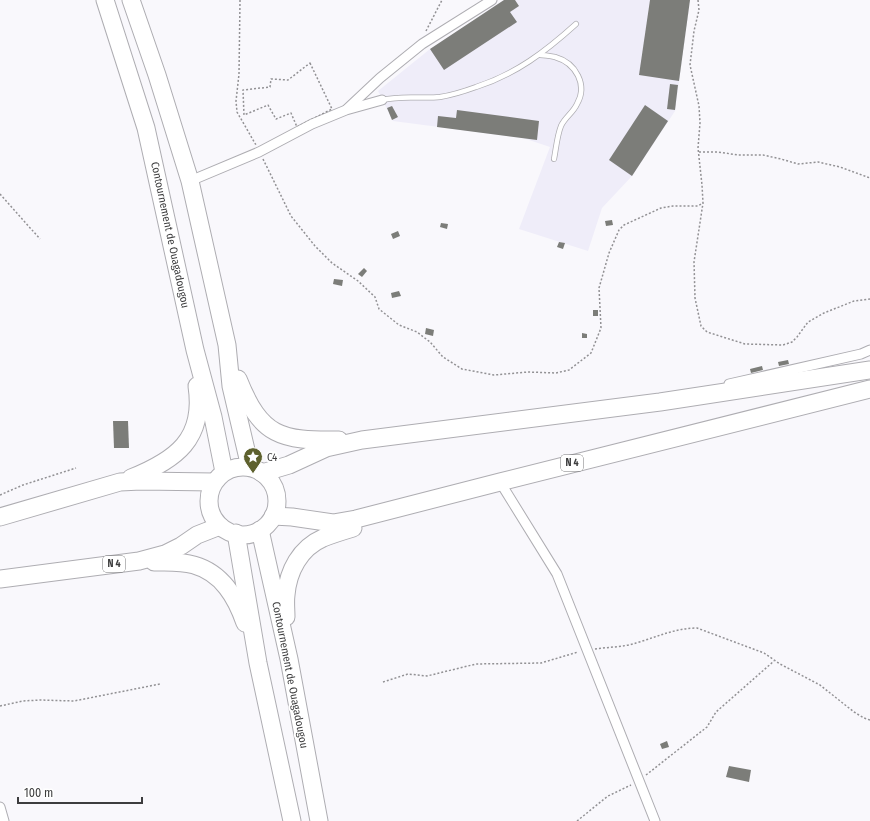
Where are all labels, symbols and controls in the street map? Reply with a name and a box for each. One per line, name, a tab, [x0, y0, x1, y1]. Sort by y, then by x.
street label: Contournement de Ouagadougou	[148, 161, 192, 309]
place icon: C4	[242, 446, 264, 474]
place label: C4	[267, 451, 278, 464]
road number: N 4	[561, 455, 583, 471]
road number: N 4	[103, 556, 125, 572]
street label: Contournement de Ouagadougou	[269, 601, 311, 749]
scale bar	[18, 779, 142, 805]
text: 100 m	[24, 786, 53, 800]

